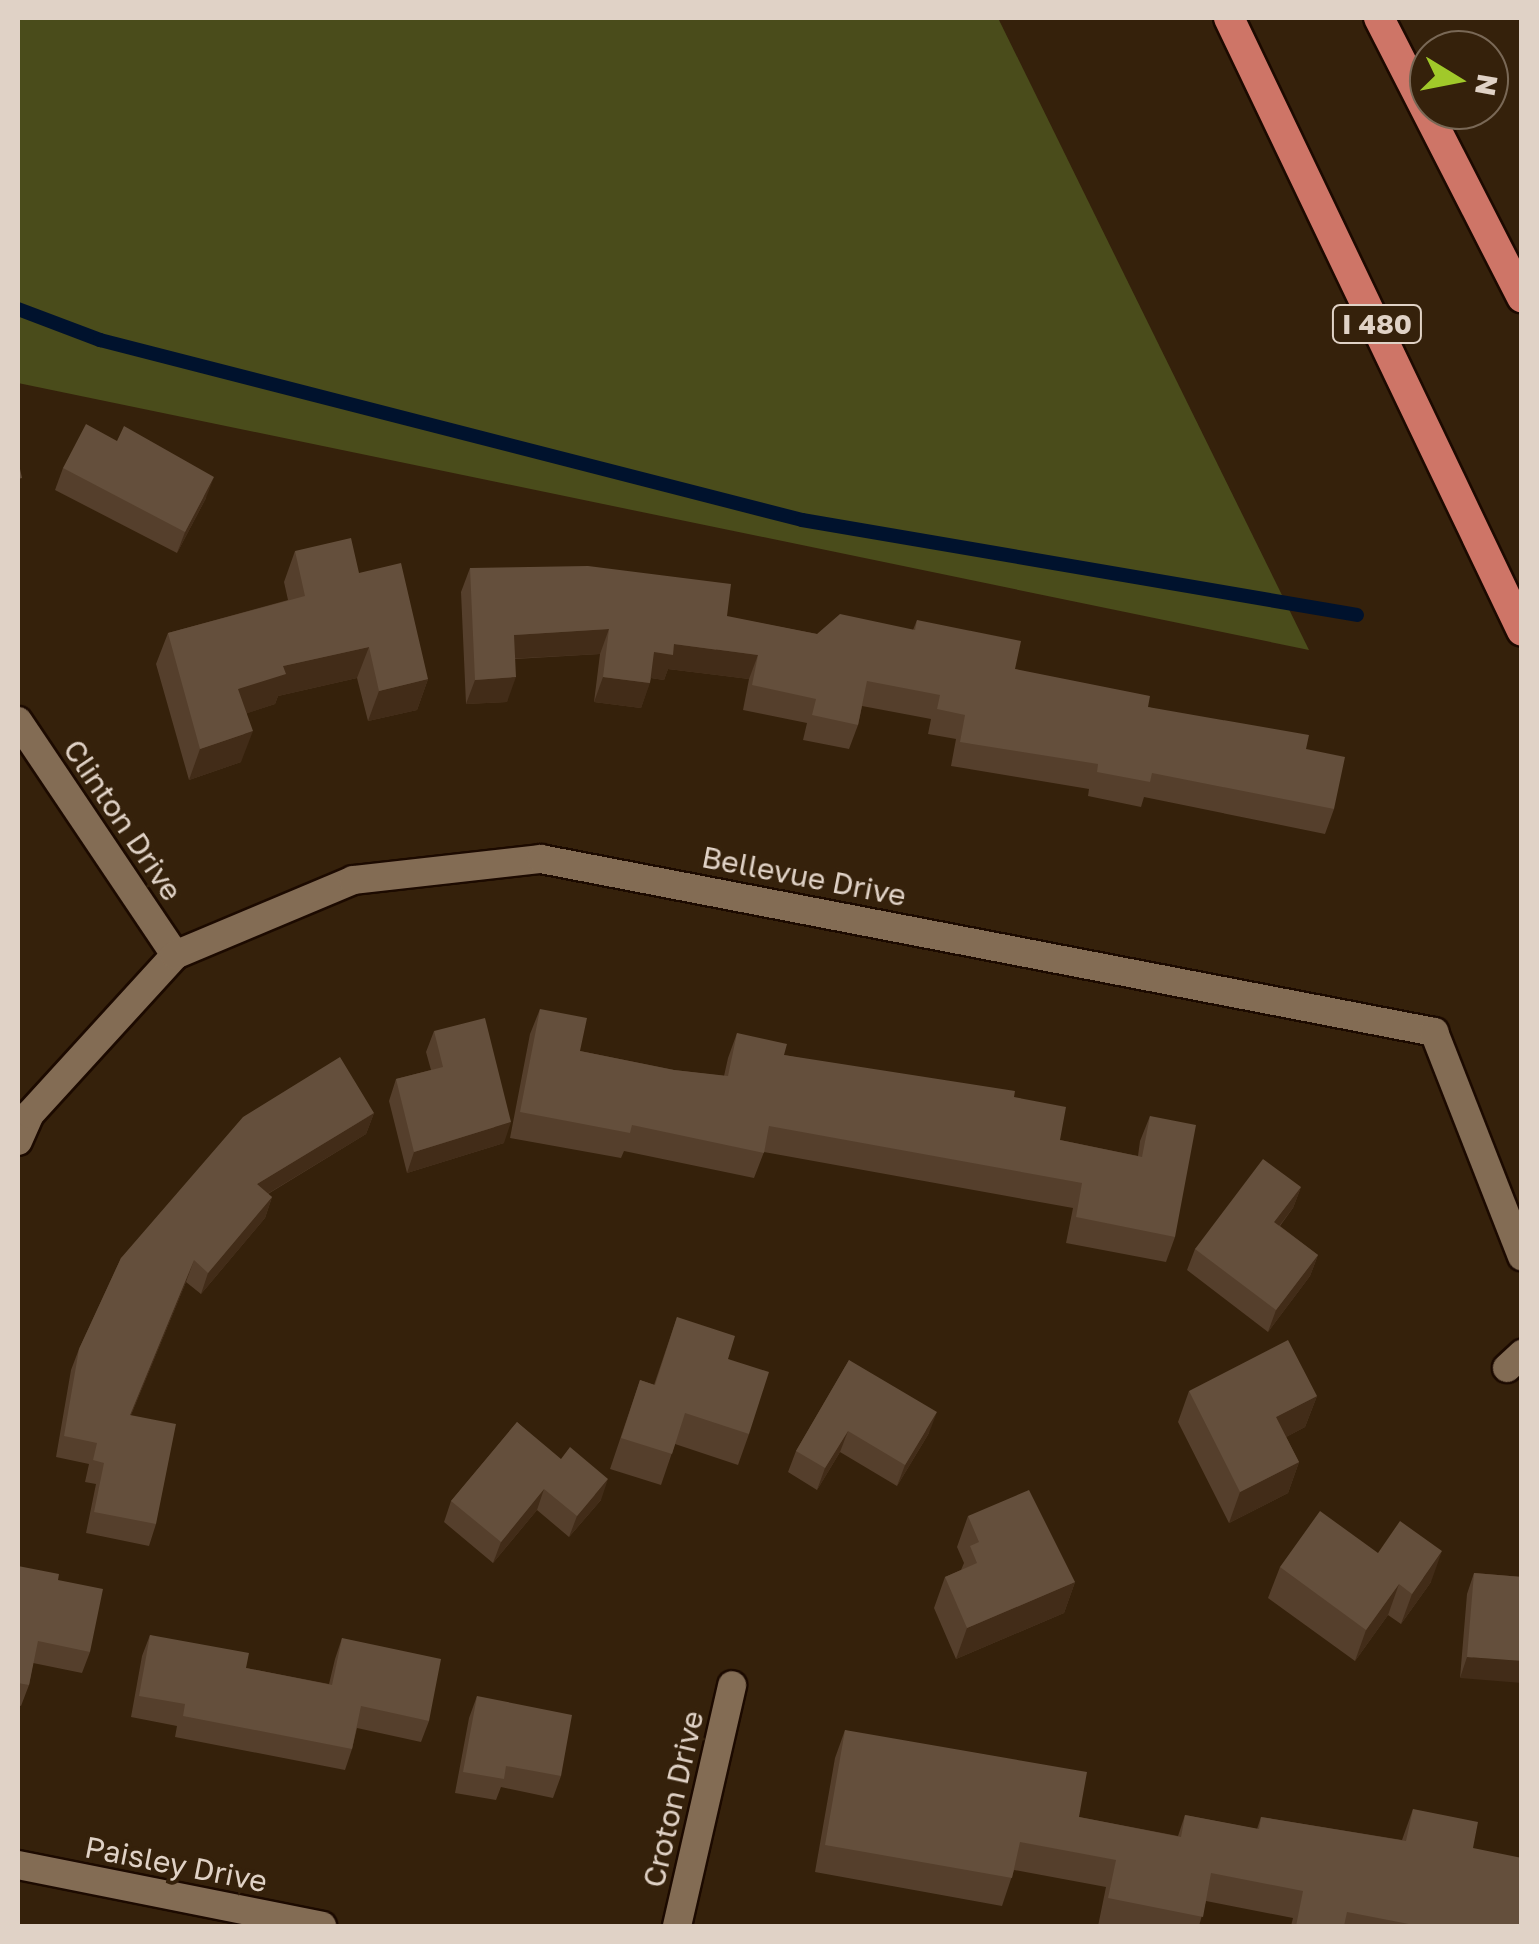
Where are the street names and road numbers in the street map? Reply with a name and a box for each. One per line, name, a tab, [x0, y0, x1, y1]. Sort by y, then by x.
road number: I 480	[1330, 301, 1424, 347]
street label: Clinton Drive	[56, 733, 190, 907]
street label: Bellevue Drive	[699, 839, 909, 913]
street label: Croton Drive	[635, 1707, 711, 1891]
street label: Paisley Drive	[82, 1829, 270, 1899]

